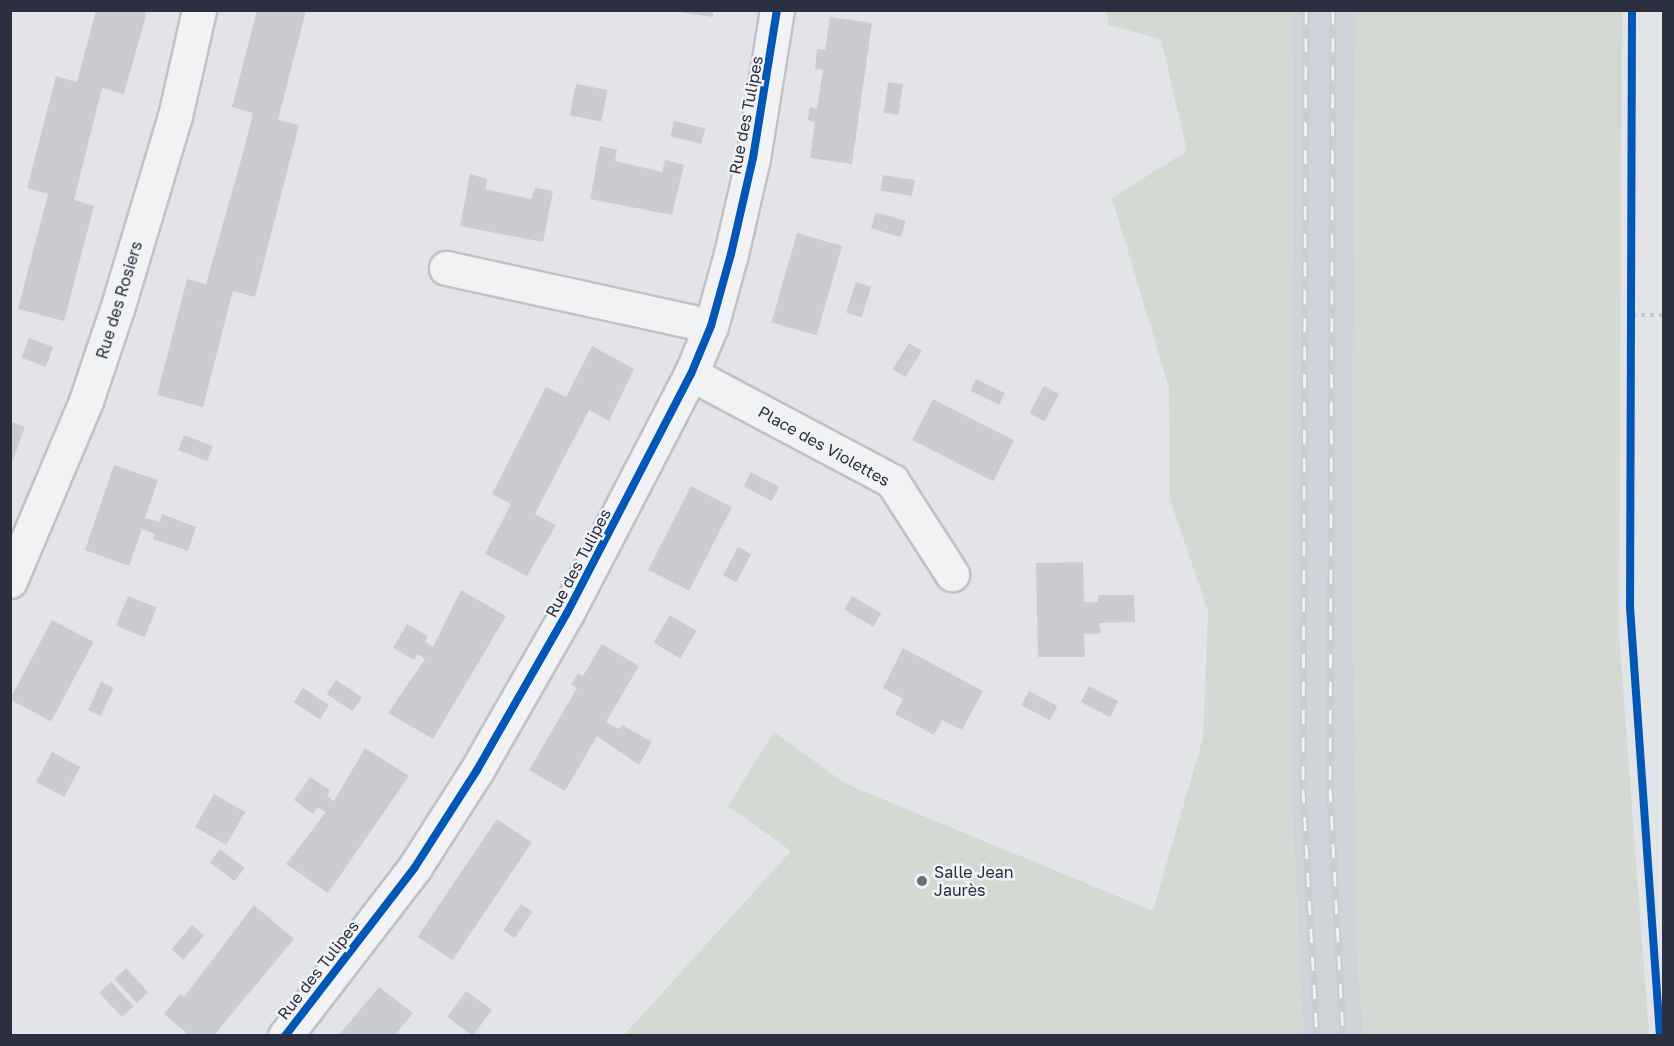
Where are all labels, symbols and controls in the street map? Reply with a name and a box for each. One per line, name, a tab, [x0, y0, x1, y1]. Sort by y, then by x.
street label: Rue des Tulipes	[725, 54, 767, 176]
street label: Rue des Rosiers	[92, 239, 146, 361]
street label: Place des Violettes	[755, 402, 893, 490]
street label: Rue des Tulipes	[541, 505, 615, 621]
place label: Salle Jean Jaurès	[934, 862, 1014, 900]
marker: Salle Jean Jaurès	[915, 874, 929, 888]
street label: Rue des Tulipes	[273, 917, 363, 1023]

